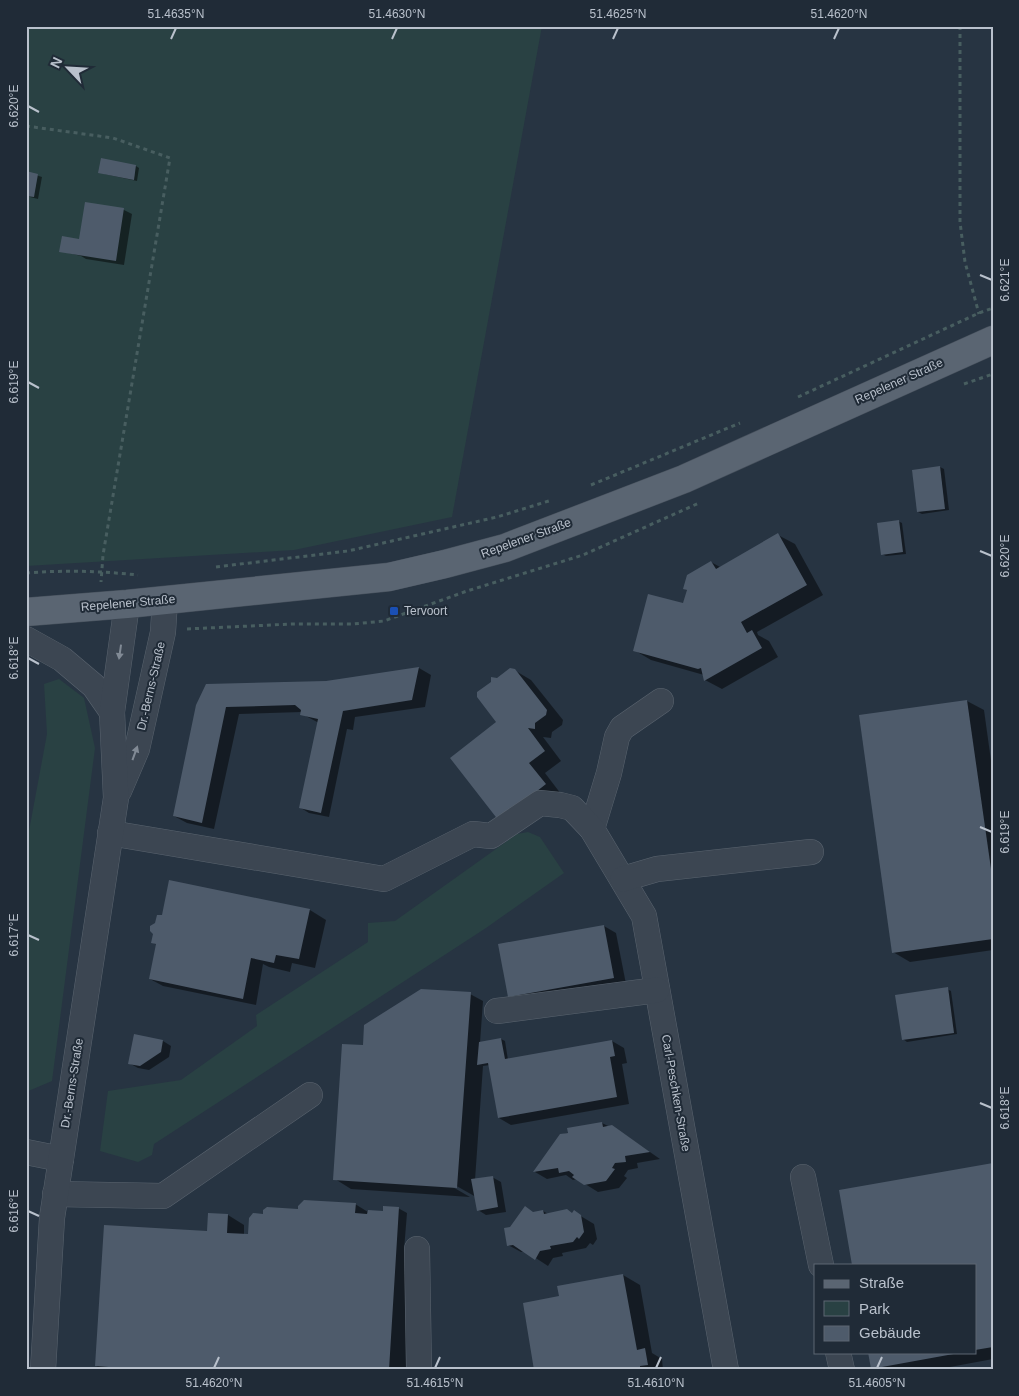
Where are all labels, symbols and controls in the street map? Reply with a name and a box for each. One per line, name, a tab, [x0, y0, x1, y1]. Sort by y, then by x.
text: 51.4635°N	[148, 7, 204, 21]
text: 51.4630°N	[369, 7, 425, 21]
text: 51.4625°N	[590, 7, 646, 21]
text: 51.4620°N	[811, 7, 867, 21]
north arrow	[42, 42, 92, 92]
text: N	[47, 55, 66, 70]
text: 6.620°E	[7, 85, 21, 127]
text: 6.621°E	[998, 259, 1012, 301]
street label: Repelener Straße	[853, 355, 945, 407]
text: 6.619°E	[7, 361, 21, 403]
street label: Repelener Straße	[479, 515, 573, 561]
text: 6.620°E	[998, 535, 1012, 577]
street label: Repelener Straße	[80, 592, 176, 614]
place label: Tervoort	[404, 604, 448, 618]
marker: Tervoort	[388, 605, 400, 617]
text: 6.618°E	[7, 637, 21, 679]
street label: Dr.-Berns-Straße	[134, 640, 168, 732]
one-way arrow	[116, 644, 124, 660]
one-way arrow	[131, 745, 139, 760]
text: 6.619°E	[998, 811, 1012, 853]
text: 6.617°E	[7, 914, 21, 956]
street label: Carl-Peschken-Straße	[659, 1033, 693, 1153]
street label: Dr.-Berns-Straße	[58, 1037, 86, 1129]
text: 6.618°E	[998, 1087, 1012, 1129]
text: 6.616°E	[7, 1190, 21, 1232]
legend	[814, 1264, 976, 1354]
text: Straße	[859, 1274, 904, 1291]
text: Park	[859, 1300, 890, 1317]
text: Gebäude	[859, 1324, 921, 1341]
text: 51.4620°N	[186, 1376, 242, 1390]
text: 51.4615°N	[407, 1376, 463, 1390]
text: 51.4610°N	[628, 1376, 684, 1390]
text: 51.4605°N	[849, 1376, 905, 1390]

